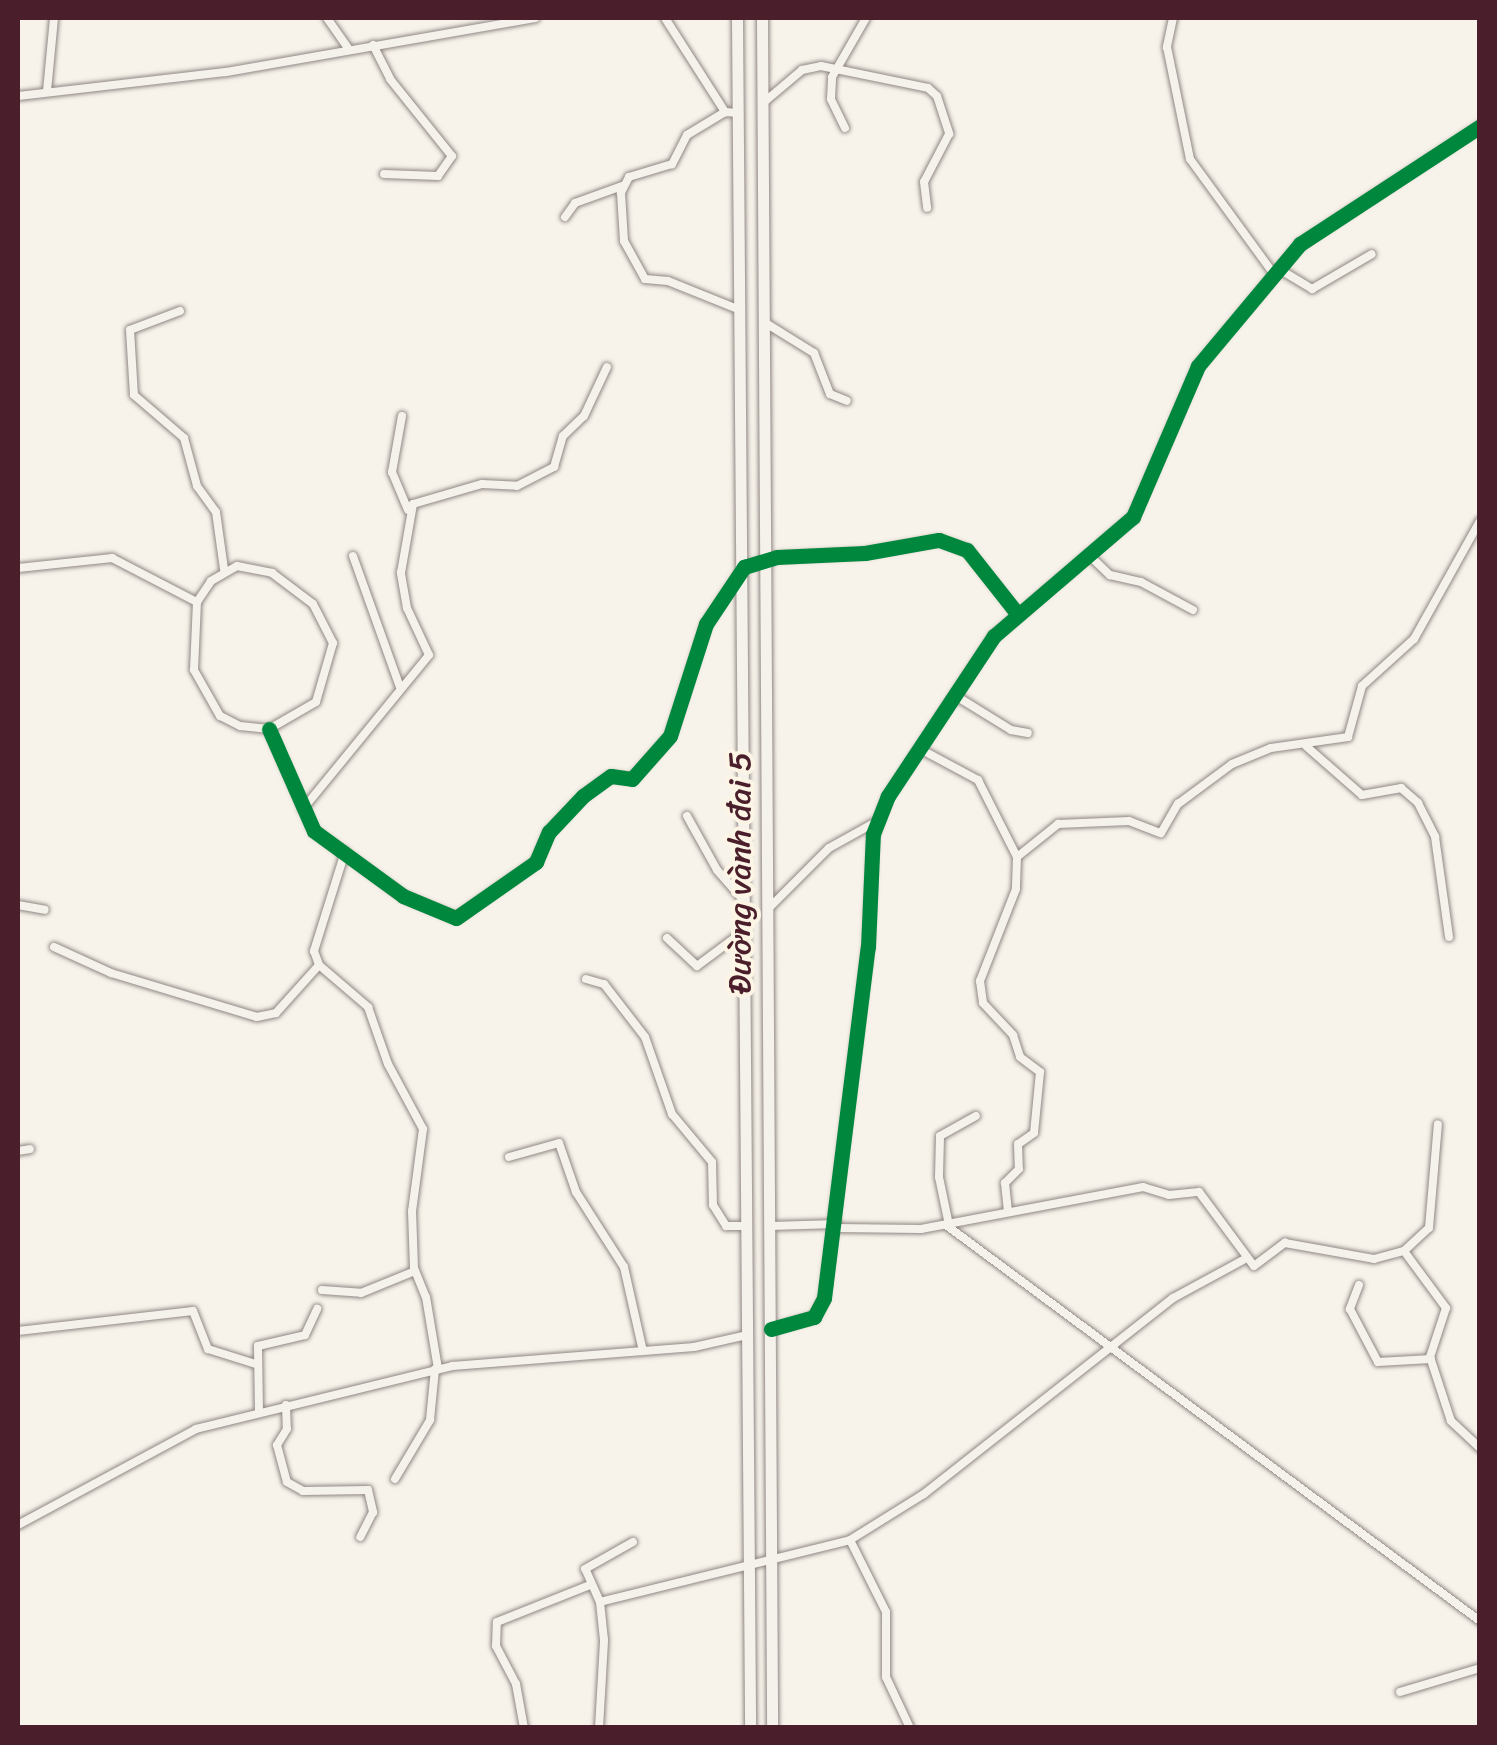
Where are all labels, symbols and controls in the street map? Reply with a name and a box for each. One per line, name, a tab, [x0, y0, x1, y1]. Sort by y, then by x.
street label: Đường vành đai 5	[721, 752, 759, 994]

